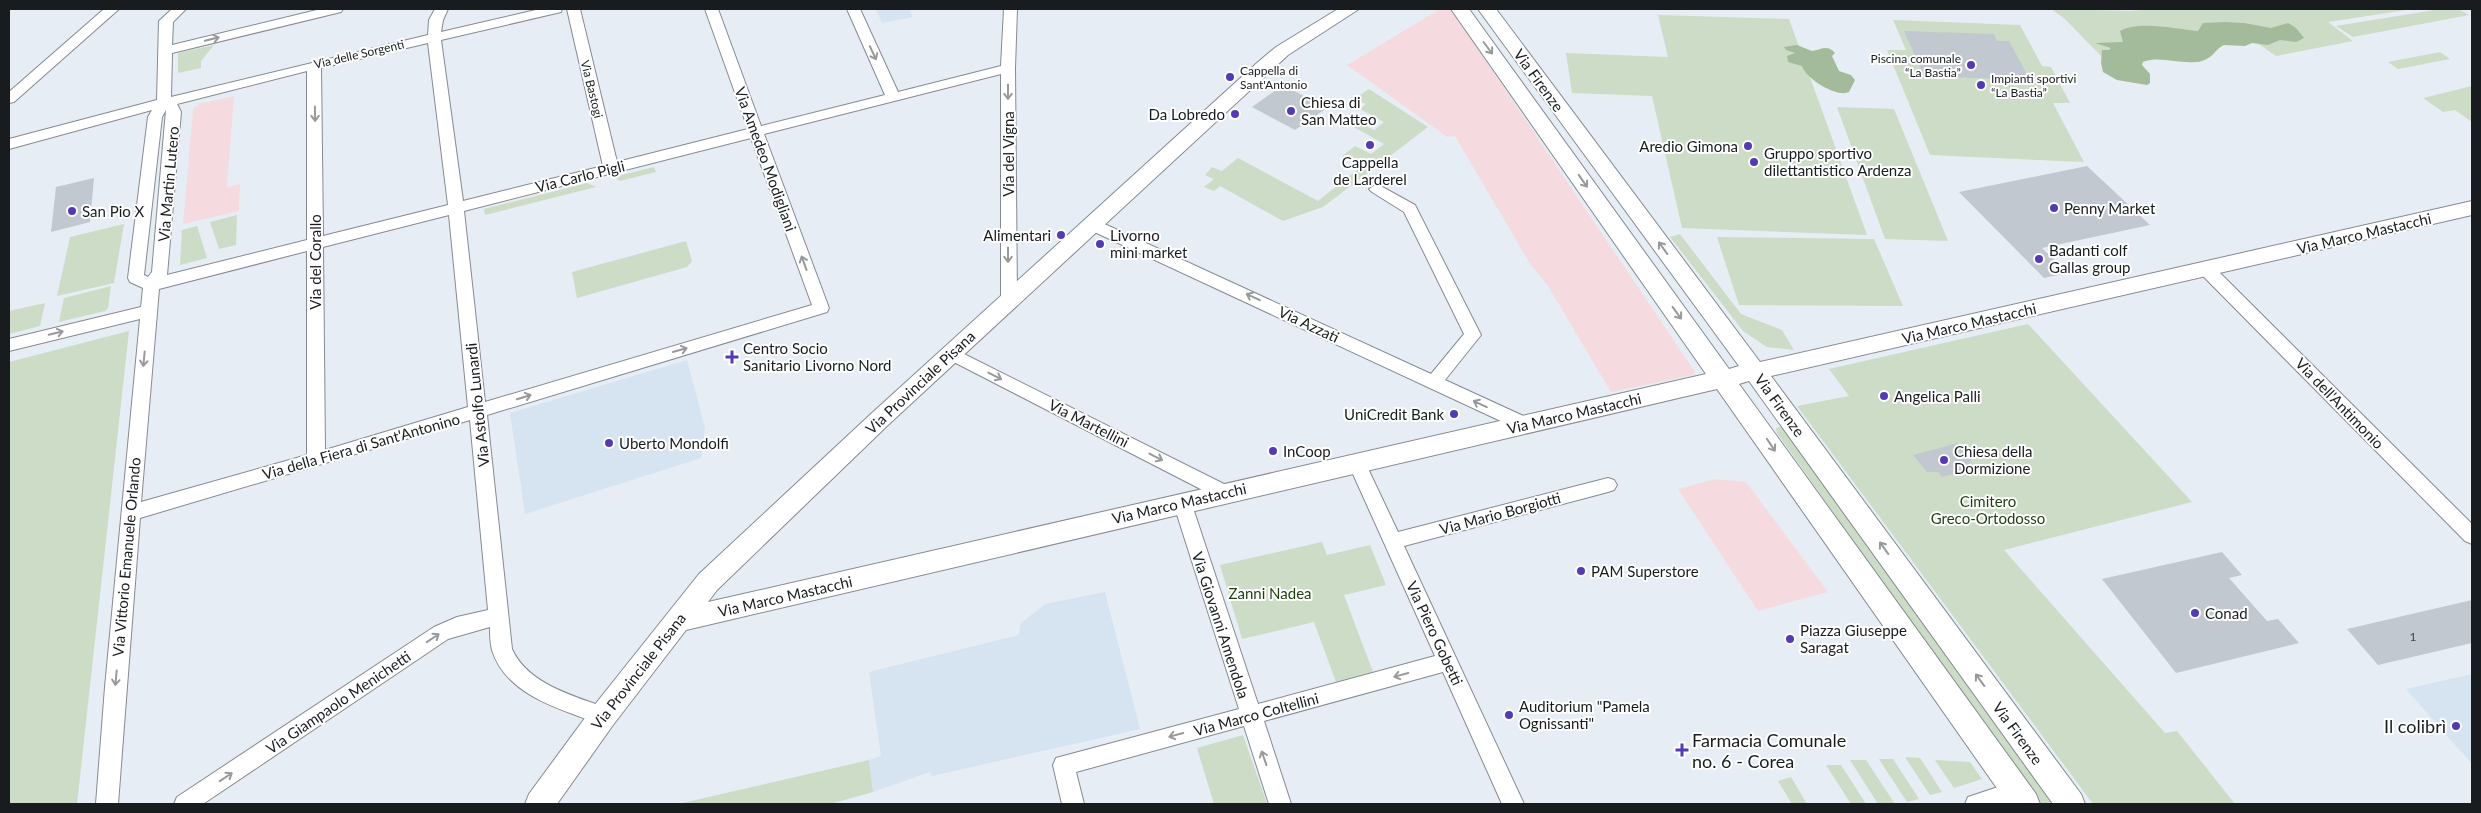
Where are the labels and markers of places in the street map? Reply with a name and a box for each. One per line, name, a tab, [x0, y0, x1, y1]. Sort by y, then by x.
place label: Piscina comunale “La Bastia”	[1871, 51, 1961, 80]
marker: Piscina comunale “La Bastia”	[1965, 59, 1977, 71]
place label: Cappella di Sant'Antonio	[1240, 63, 1307, 92]
marker: Cappella di Sant'Antonio	[1224, 71, 1236, 83]
place label: Impianti sportivi “La Bastia”	[1991, 71, 2076, 100]
marker: Impianti sportivi “La Bastia”	[1975, 79, 1987, 91]
place label: Chiesa di San Matteo	[1301, 93, 1376, 128]
place label: Da Lobredo	[1148, 105, 1225, 123]
marker: Chiesa di San Matteo	[1285, 105, 1297, 117]
marker: Da Lobredo	[1229, 108, 1241, 120]
place label: Aredio Gimona	[1639, 137, 1738, 155]
marker: Cappella de Larderel	[1364, 139, 1376, 151]
marker: Aredio Gimona	[1742, 140, 1754, 152]
place label: Gruppo sportivo dilettantistico Ardenza	[1764, 144, 1911, 179]
place label: Cappella de Larderel	[1333, 153, 1407, 188]
marker: Gruppo sportivo dilettantistico Ardenza	[1748, 156, 1760, 168]
place label: Penny Market	[2064, 199, 2156, 217]
place label: San Pio X	[82, 202, 145, 220]
marker: Penny Market	[2048, 202, 2060, 214]
marker: San Pio X	[66, 205, 78, 217]
place label: Alimentari	[983, 226, 1051, 244]
place label: Livorno mini market	[1110, 226, 1188, 261]
marker: Alimentari	[1055, 229, 1067, 241]
marker: Livorno mini market	[1094, 238, 1106, 250]
place label: Badanti colf Gallas group	[2049, 241, 2130, 276]
marker: Badanti colf Gallas group	[2033, 253, 2045, 265]
place label: Centro Socio Sanitario Livorno Nord	[743, 339, 892, 374]
marker: Centro Socio Sanitario Livorno Nord	[725, 350, 739, 364]
place label: Angelica Palli	[1894, 387, 1981, 405]
marker: Angelica Palli	[1878, 390, 1890, 402]
place label: UniCredit Bank	[1344, 405, 1444, 423]
marker: UniCredit Bank	[1448, 408, 1460, 420]
place label: Uberto Mondolfi	[619, 434, 729, 452]
marker: Uberto Mondolfi	[603, 437, 615, 449]
place label: InCoop	[1283, 442, 1331, 460]
place label: Chiesa della Dormizione	[1954, 442, 2033, 477]
marker: InCoop	[1267, 445, 1279, 457]
marker: Chiesa della Dormizione	[1938, 454, 1950, 466]
place label: PAM Superstore	[1591, 562, 1699, 580]
marker: PAM Superstore	[1575, 565, 1587, 577]
place label: Conad	[2205, 604, 2248, 622]
marker: Conad	[2189, 607, 2201, 619]
place label: Piazza Giuseppe Saragat	[1800, 621, 1907, 656]
marker: Piazza Giuseppe Saragat	[1784, 633, 1796, 645]
place label: Auditorium "Pamela Ognissanti"	[1519, 697, 1650, 732]
marker: Auditorium "Pamela Ognissanti"	[1503, 709, 1515, 721]
place label: Il colibrì	[2384, 715, 2446, 737]
marker: Il colibrì	[2450, 720, 2462, 732]
place label: Farmacia Comunale no. 6 - Corea	[1692, 729, 1846, 772]
marker: Farmacia Comunale no. 6 - Corea	[1676, 744, 1688, 756]

